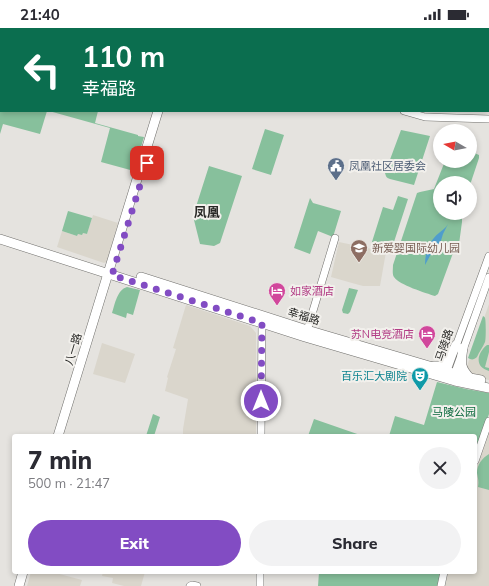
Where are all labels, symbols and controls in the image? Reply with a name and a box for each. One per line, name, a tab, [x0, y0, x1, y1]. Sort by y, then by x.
text: 21:40	[20, 5, 60, 24]
text: 110 m	[82, 39, 165, 74]
icon: left	[16, 44, 68, 96]
text: 幸福路	[82, 77, 136, 100]
north arrow	[433, 124, 477, 168]
map controls	[433, 124, 477, 220]
pin	[130, 146, 164, 180]
icon: arrive	[136, 152, 158, 174]
public building icon: 凤凰社区居委会	[326, 156, 346, 181]
place label: 凤凰社区居委会	[349, 159, 426, 173]
button: sound	[433, 176, 477, 220]
district label: 凤凰	[194, 204, 220, 220]
school or university icon: 新爱婴国际幼儿园	[349, 238, 369, 263]
place label: 新爱婴国际幼儿园	[372, 241, 460, 255]
hotel icon: 如家酒店	[267, 281, 287, 306]
place label: 如家酒店	[290, 284, 334, 298]
street label: 幸福路	[286, 304, 322, 328]
hotel icon: 苏N电竞酒店	[417, 324, 437, 349]
place label: 苏N电竞酒店	[351, 327, 414, 341]
street label: 马陵路	[432, 327, 456, 363]
street label: 八一路	[61, 331, 85, 367]
theatre icon: 百乐汇大剧院	[410, 366, 430, 391]
place label: 百乐汇大剧院	[341, 369, 407, 383]
position arrow	[240, 380, 282, 422]
park label: 马陵公园	[432, 405, 476, 419]
text: 7 min	[28, 445, 92, 475]
button: close	[419, 447, 461, 489]
text: 500 m · 21:47	[28, 475, 110, 491]
button: Exit	[28, 520, 241, 566]
button: Share	[249, 520, 461, 566]

